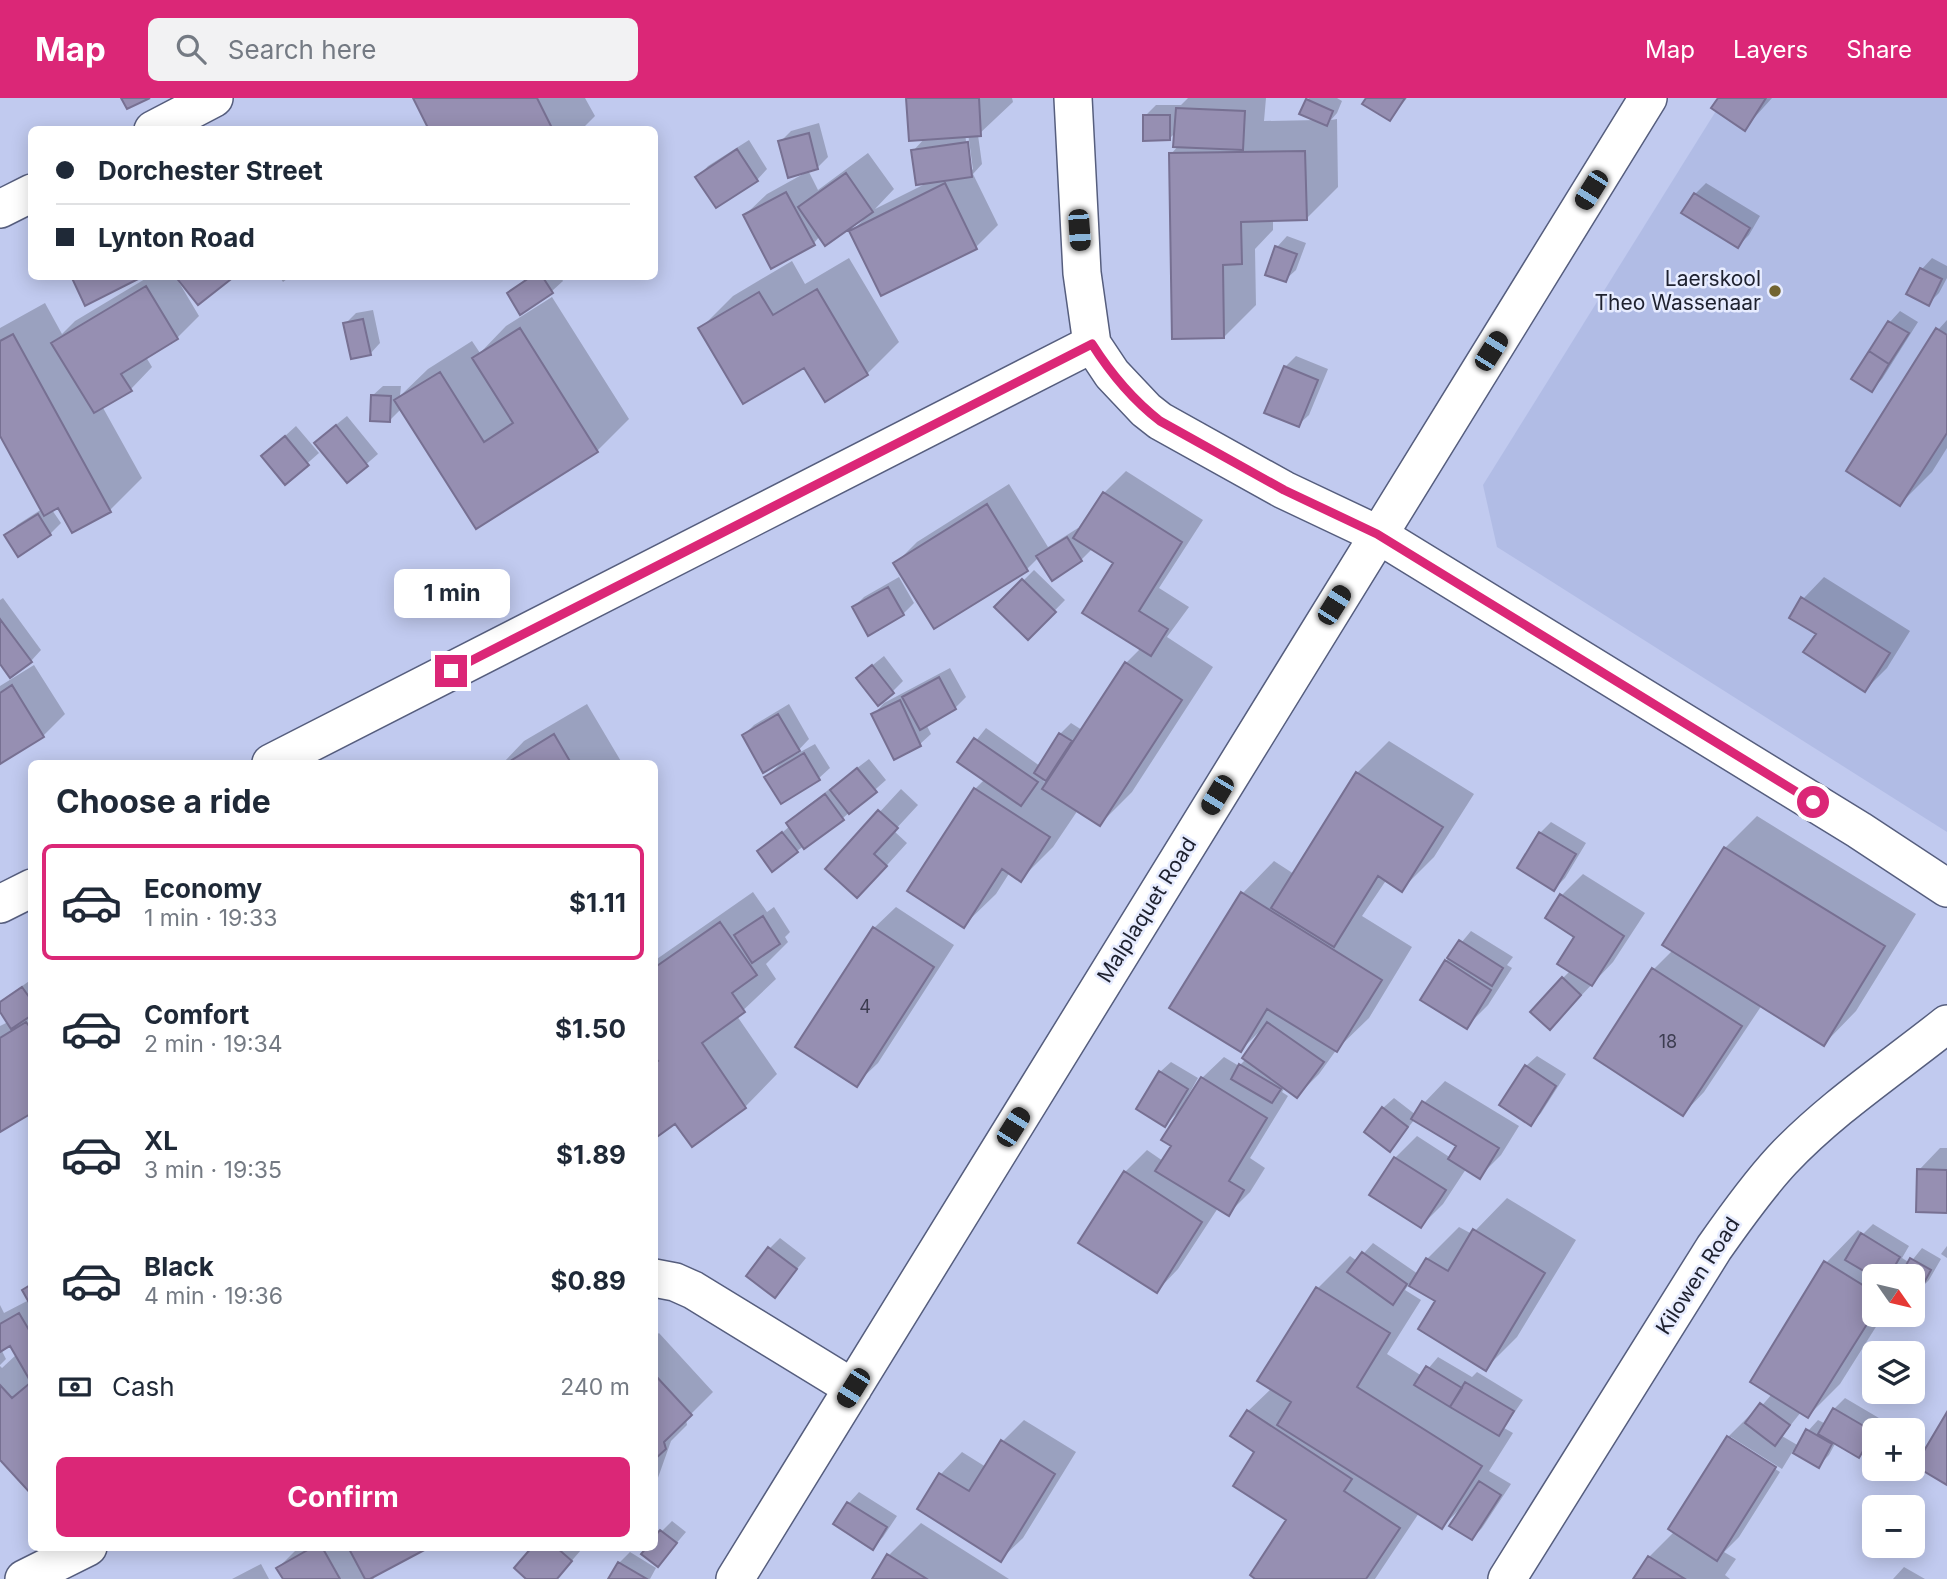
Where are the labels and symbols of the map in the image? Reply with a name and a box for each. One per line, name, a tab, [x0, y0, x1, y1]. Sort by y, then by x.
car	[1571, 167, 1612, 213]
car	[1068, 208, 1091, 252]
place label: Laerskool Theo Wassenaar	[1595, 266, 1761, 315]
marker: Laerskool Theo Wassenaar	[1767, 283, 1783, 299]
car	[1471, 328, 1512, 374]
callout: 1 min	[393, 570, 509, 618]
car	[1314, 582, 1355, 628]
route end	[435, 655, 467, 687]
car	[1198, 772, 1237, 818]
route start	[1797, 786, 1829, 818]
street label: Malplaquet Road	[1092, 832, 1201, 987]
house number: 4	[859, 996, 871, 1017]
house number: 18	[1659, 1031, 1677, 1052]
car	[993, 1104, 1034, 1150]
street label: Kilowen Road	[1650, 1212, 1745, 1339]
north arrow	[1862, 1264, 1925, 1326]
car	[833, 1365, 874, 1411]

